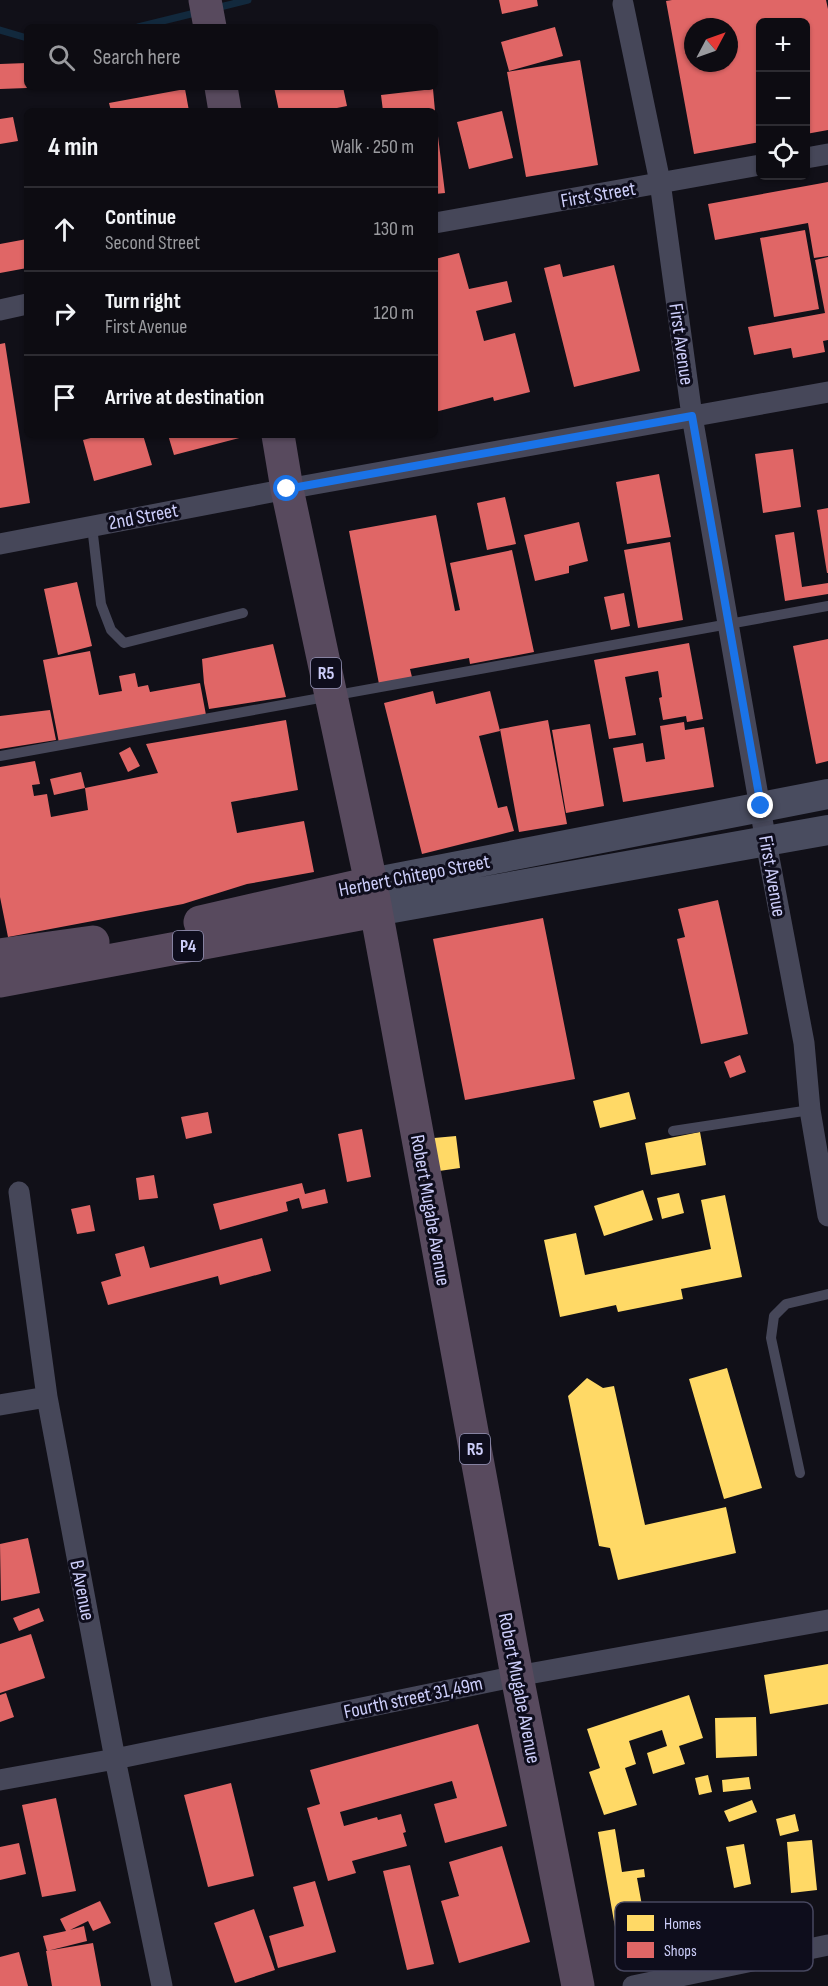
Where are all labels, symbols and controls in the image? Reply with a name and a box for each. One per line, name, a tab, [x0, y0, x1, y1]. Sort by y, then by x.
north arrow	[684, 18, 738, 72]
map controls	[756, 18, 810, 180]
button: +	[756, 18, 810, 72]
search box	[24, 24, 438, 90]
icon: search	[45, 41, 78, 74]
text: Search here	[93, 44, 180, 71]
button: −	[756, 72, 810, 126]
button: locate	[756, 126, 810, 180]
text: 4 min	[48, 132, 98, 163]
text: Walk · 250 m	[331, 135, 414, 159]
street label: First Street	[559, 177, 638, 213]
text: Continue	[105, 204, 176, 231]
icon: ahead	[48, 213, 81, 246]
text: 130 m	[374, 217, 414, 241]
text: Second Street	[105, 231, 200, 255]
text: Turn right	[105, 288, 181, 315]
icon: right	[48, 297, 81, 330]
text: 120 m	[374, 301, 414, 325]
street label: First Avenue	[663, 302, 699, 387]
text: First Avenue	[105, 315, 187, 339]
icon: arrive	[48, 381, 81, 414]
text: Arrive at destination	[105, 384, 264, 411]
route start	[273, 475, 299, 501]
street label: 2nd Street	[106, 498, 180, 535]
road number: R5	[311, 658, 341, 688]
route end	[747, 792, 773, 818]
street label: First Avenue	[753, 834, 791, 919]
street label: Herbert Chitepo Street	[337, 850, 492, 902]
road number: P4	[173, 931, 203, 961]
street label: Robert Mugabe Avenue	[405, 1133, 455, 1288]
road number: R5	[460, 1434, 490, 1464]
street label: B Avenue	[64, 1558, 100, 1622]
street label: Robert Mugabe Avenue	[493, 1611, 545, 1766]
street label: Fourth street 31,49m	[342, 1672, 485, 1724]
legend	[615, 1902, 813, 1971]
text: Homes	[664, 1915, 701, 1934]
text: Shops	[664, 1942, 697, 1961]

